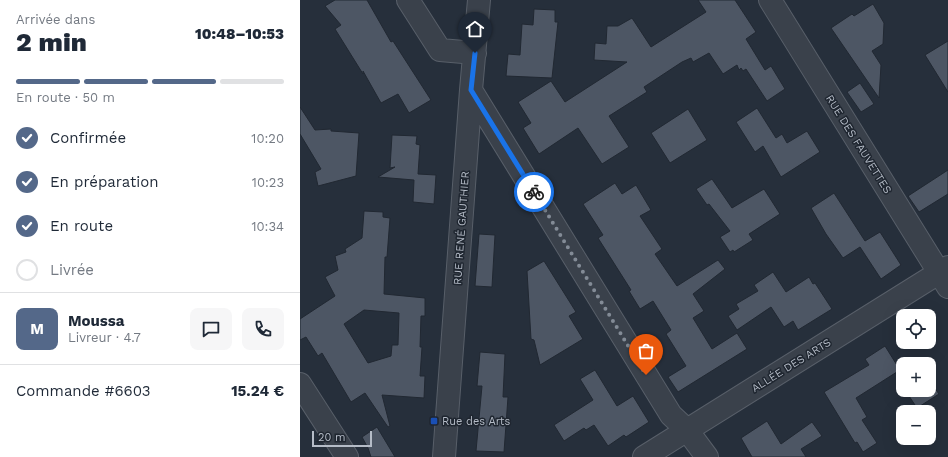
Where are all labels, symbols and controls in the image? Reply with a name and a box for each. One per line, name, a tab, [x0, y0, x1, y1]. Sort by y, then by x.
text: Arrivée dans	[16, 12, 95, 27]
pin	[458, 12, 492, 53]
icon: home	[464, 18, 486, 40]
text: 10:48–10:53	[195, 25, 284, 43]
text: 2 min	[16, 27, 87, 57]
text: En route · 50 m	[16, 90, 115, 105]
street label: RUE DES FAUVETTES	[823, 93, 894, 196]
icon: check	[16, 127, 38, 149]
text: Confirmée	[50, 129, 126, 147]
text: 10:20	[251, 131, 284, 146]
icon: check	[16, 171, 38, 193]
street label: RUE RENÉ GAUTHIER	[450, 171, 472, 285]
courier	[514, 172, 554, 212]
text: En préparation	[50, 173, 158, 191]
text: 10:23	[252, 175, 284, 190]
icon: bike	[523, 181, 545, 203]
icon: check	[16, 215, 38, 237]
text: En route	[50, 217, 113, 235]
text: 10:34	[251, 219, 284, 234]
text: Livrée	[50, 261, 94, 279]
button: chat	[190, 308, 232, 350]
button: phone	[242, 308, 284, 350]
map controls	[896, 309, 936, 445]
button: locate	[896, 309, 936, 349]
text: Moussa	[68, 312, 125, 330]
text: M	[30, 320, 44, 338]
text: Livreur · 4.7	[68, 330, 141, 345]
pin	[629, 334, 663, 375]
street label: ALLÉE DES ARTS	[749, 335, 833, 395]
icon: bag	[635, 340, 657, 362]
button: +	[896, 357, 936, 397]
text: Commande #6603	[16, 382, 150, 400]
text: 15.24 €	[231, 382, 284, 400]
button: −	[896, 405, 936, 445]
place label: Rue des Arts	[442, 415, 510, 428]
marker: Rue des Arts	[429, 416, 439, 426]
scale bar	[312, 429, 372, 448]
text: 20 m	[318, 431, 346, 444]

